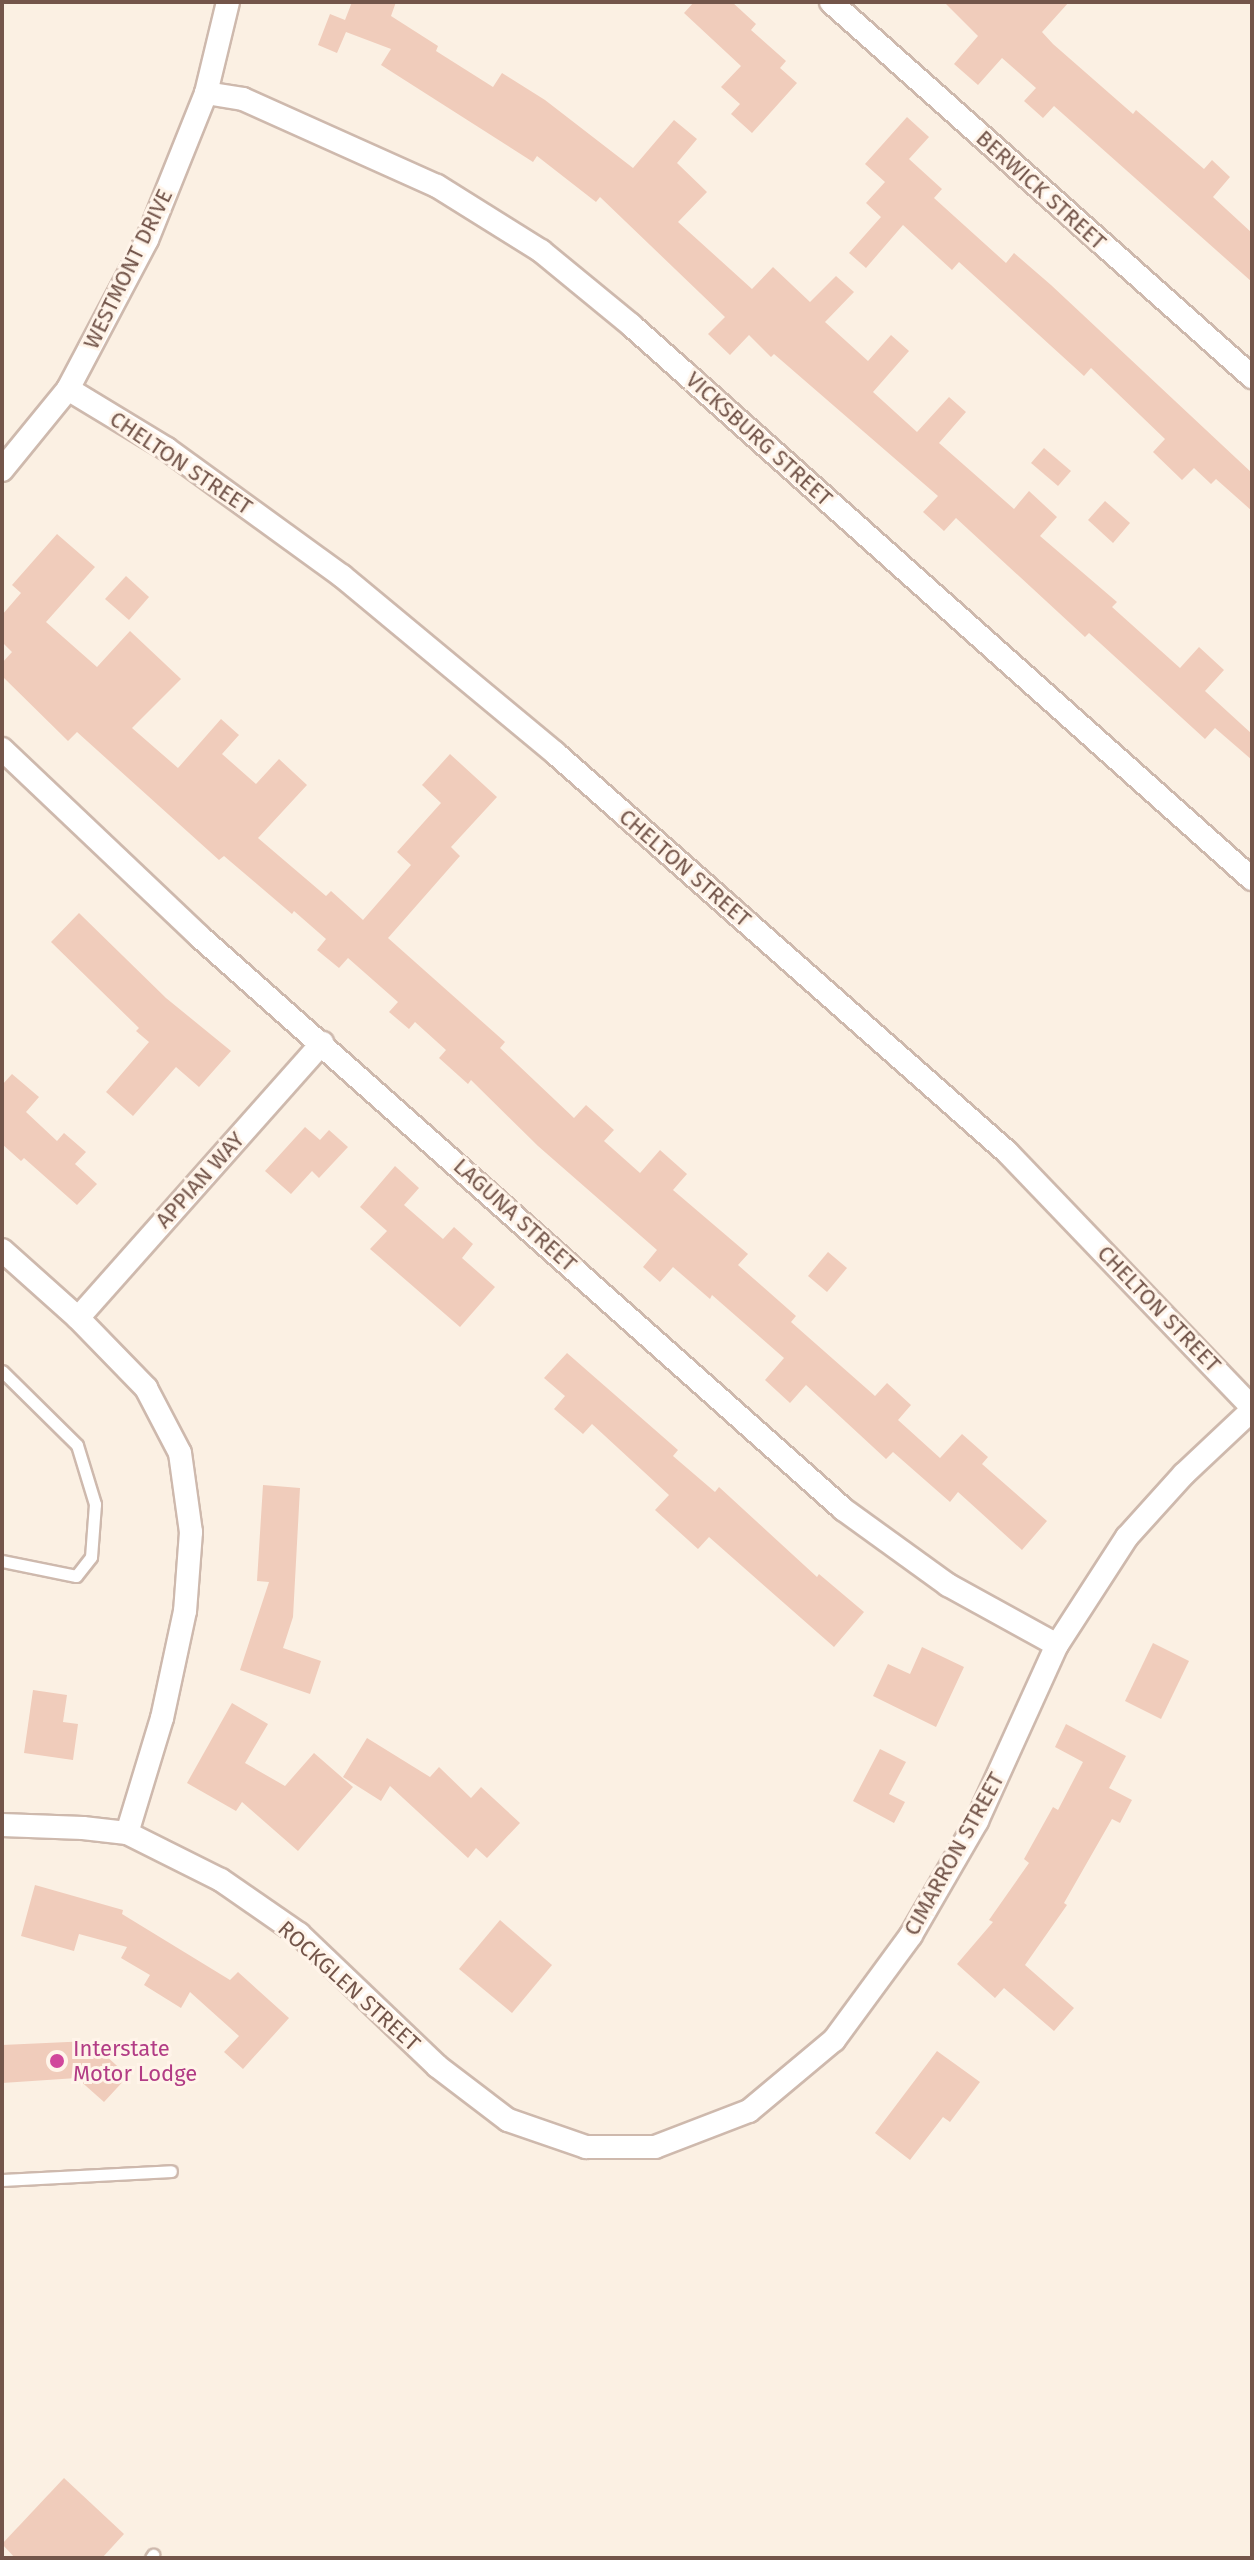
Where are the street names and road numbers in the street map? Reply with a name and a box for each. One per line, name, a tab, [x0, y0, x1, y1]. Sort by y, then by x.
street label: BERWICK STREET	[971, 125, 1111, 255]
street label: WESTMONT DRIVE	[78, 185, 178, 353]
street label: VICKSBURG STREET	[680, 366, 838, 512]
street label: CHELTON STREET	[105, 406, 257, 520]
street label: CHELTON STREET	[614, 804, 756, 932]
street label: APPIAN WAY	[150, 1127, 250, 1233]
street label: LAGUNA STREET	[448, 1153, 582, 1277]
street label: CHELTON STREET	[1092, 1240, 1226, 1378]
street label: CIMARRON STREET	[898, 1768, 1010, 1940]
street label: ROCKGLEN STREET	[273, 1915, 425, 2057]

